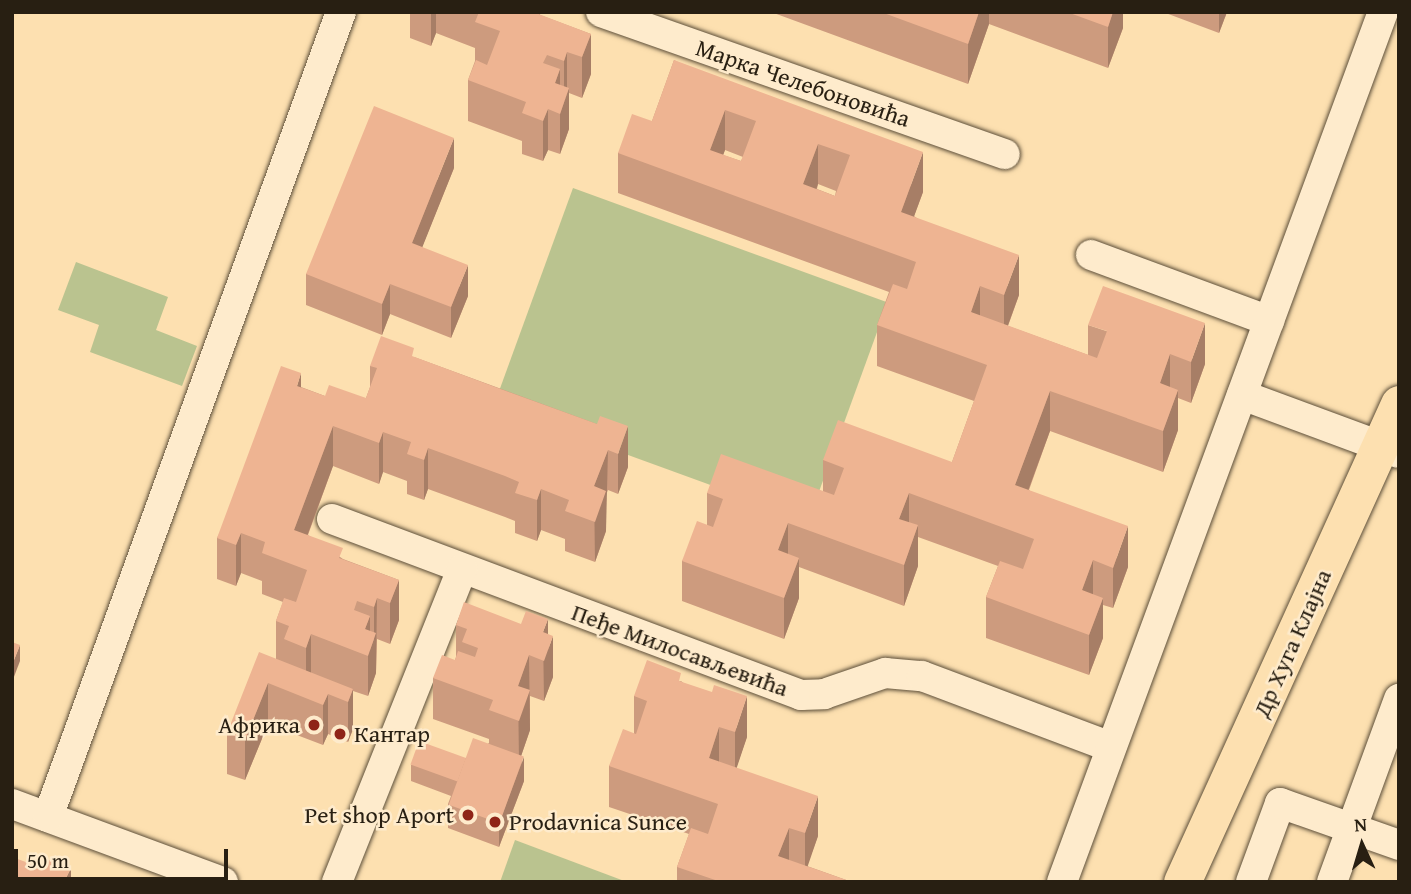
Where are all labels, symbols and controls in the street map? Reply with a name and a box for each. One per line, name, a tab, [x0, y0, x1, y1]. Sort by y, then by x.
street label: Марка Челебоновића	[692, 33, 914, 133]
street label: Др Хуга Клајна	[1247, 565, 1337, 721]
street label: Пеђе Милосављевића	[568, 597, 792, 703]
place label: Африка	[218, 711, 300, 739]
marker: Африка	[306, 717, 322, 733]
place label: Кантар	[354, 720, 430, 748]
marker: Кантар	[332, 726, 348, 742]
place label: Pet shop Aport	[304, 801, 454, 829]
marker: Pet shop Aport	[460, 807, 476, 823]
place label: Prodavnica Sunce	[509, 808, 687, 836]
north arrow	[1327, 810, 1397, 880]
text: N	[1353, 810, 1368, 838]
marker: Prodavnica Sunce	[487, 814, 503, 830]
scale bar	[18, 834, 231, 878]
text: 50 m	[27, 845, 69, 876]

